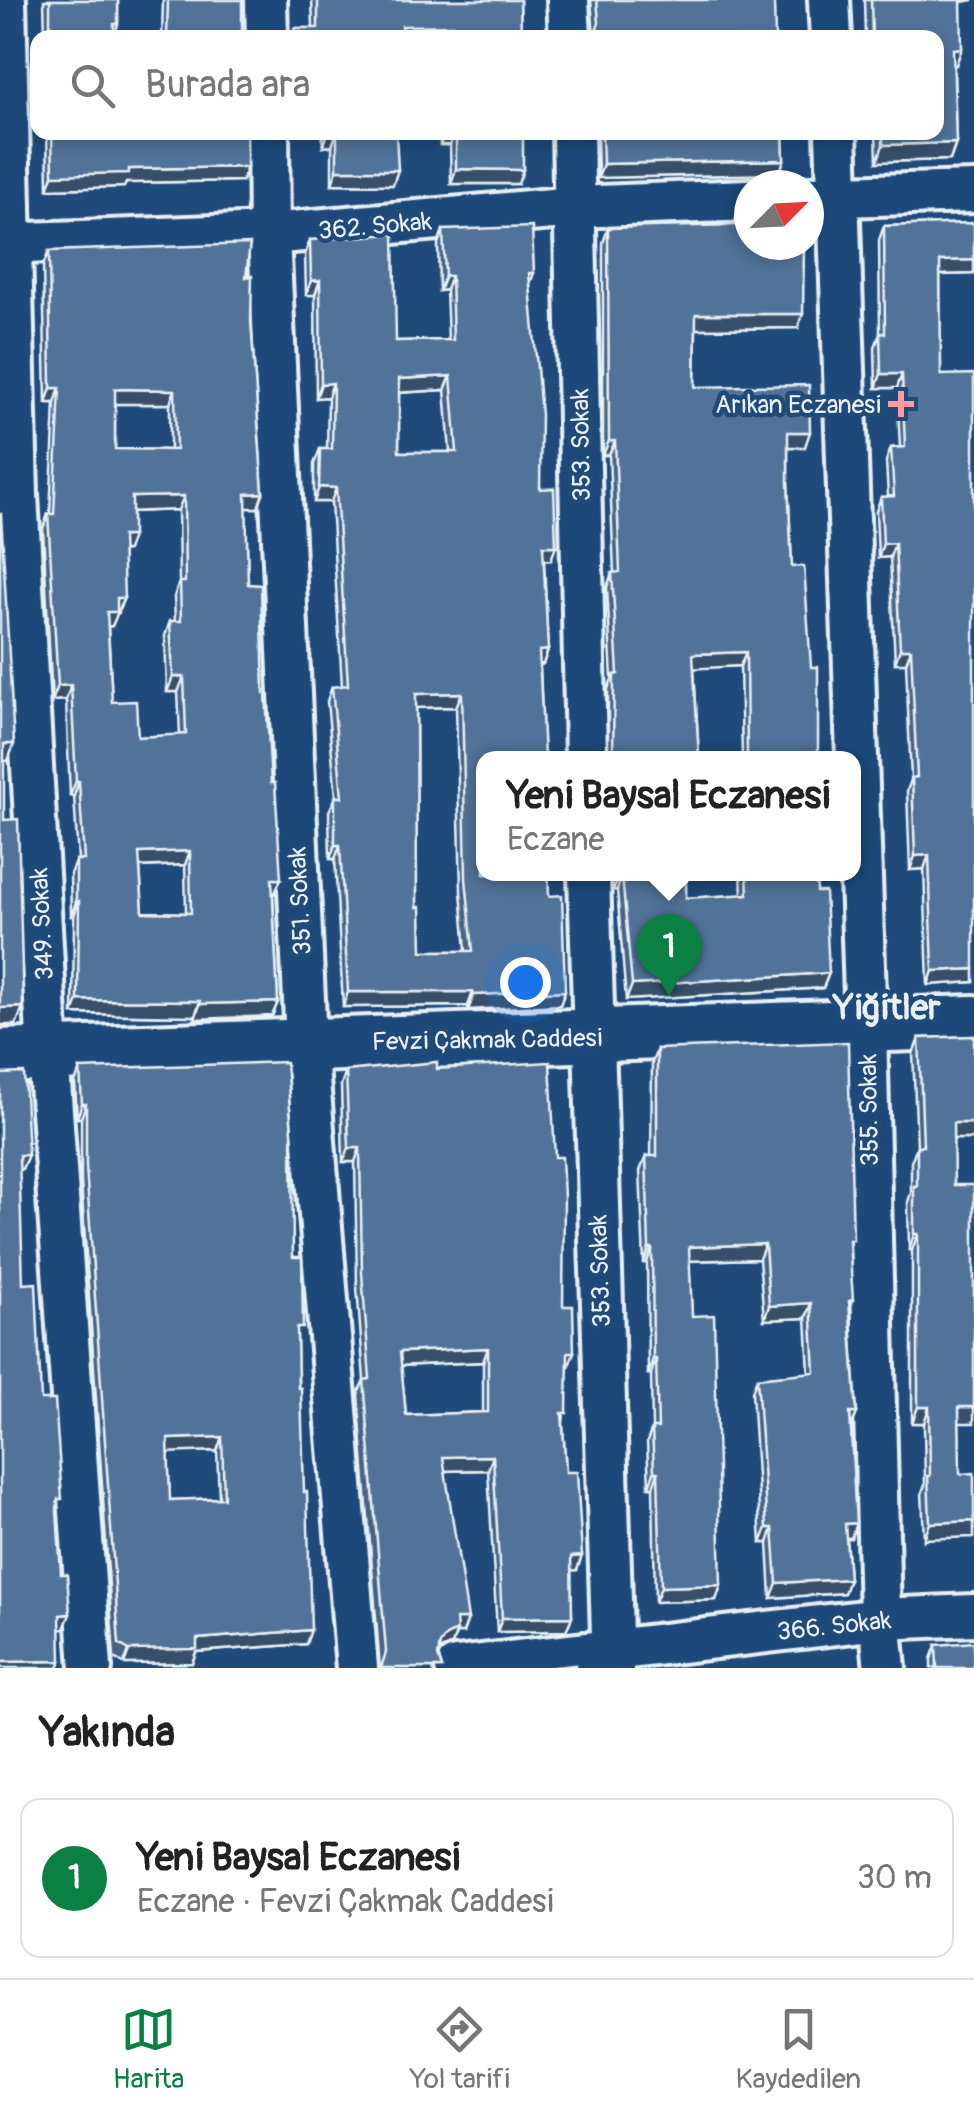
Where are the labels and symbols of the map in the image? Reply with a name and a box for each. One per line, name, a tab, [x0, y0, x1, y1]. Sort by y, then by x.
north arrow	[734, 170, 824, 260]
street label: 362. Sokak	[317, 206, 434, 247]
street label: 353. Sokak	[565, 388, 598, 502]
place label: Arıkan Eczanesi	[715, 390, 881, 421]
marker: Arıkan Eczanesi	[890, 393, 912, 415]
street label: 351. Sokak	[282, 845, 319, 956]
street label: 349. Sokak	[24, 866, 61, 981]
pin: 1	[636, 914, 702, 996]
your location	[500, 957, 551, 1008]
district label: Yiğitler	[832, 986, 941, 1030]
street label: Fevzi Çakmak Caddesi	[372, 1023, 603, 1058]
street label: 355. Sokak	[853, 1053, 886, 1166]
street label: 353. Sokak	[583, 1213, 618, 1328]
street label: 366. Sokak	[776, 1605, 893, 1648]

